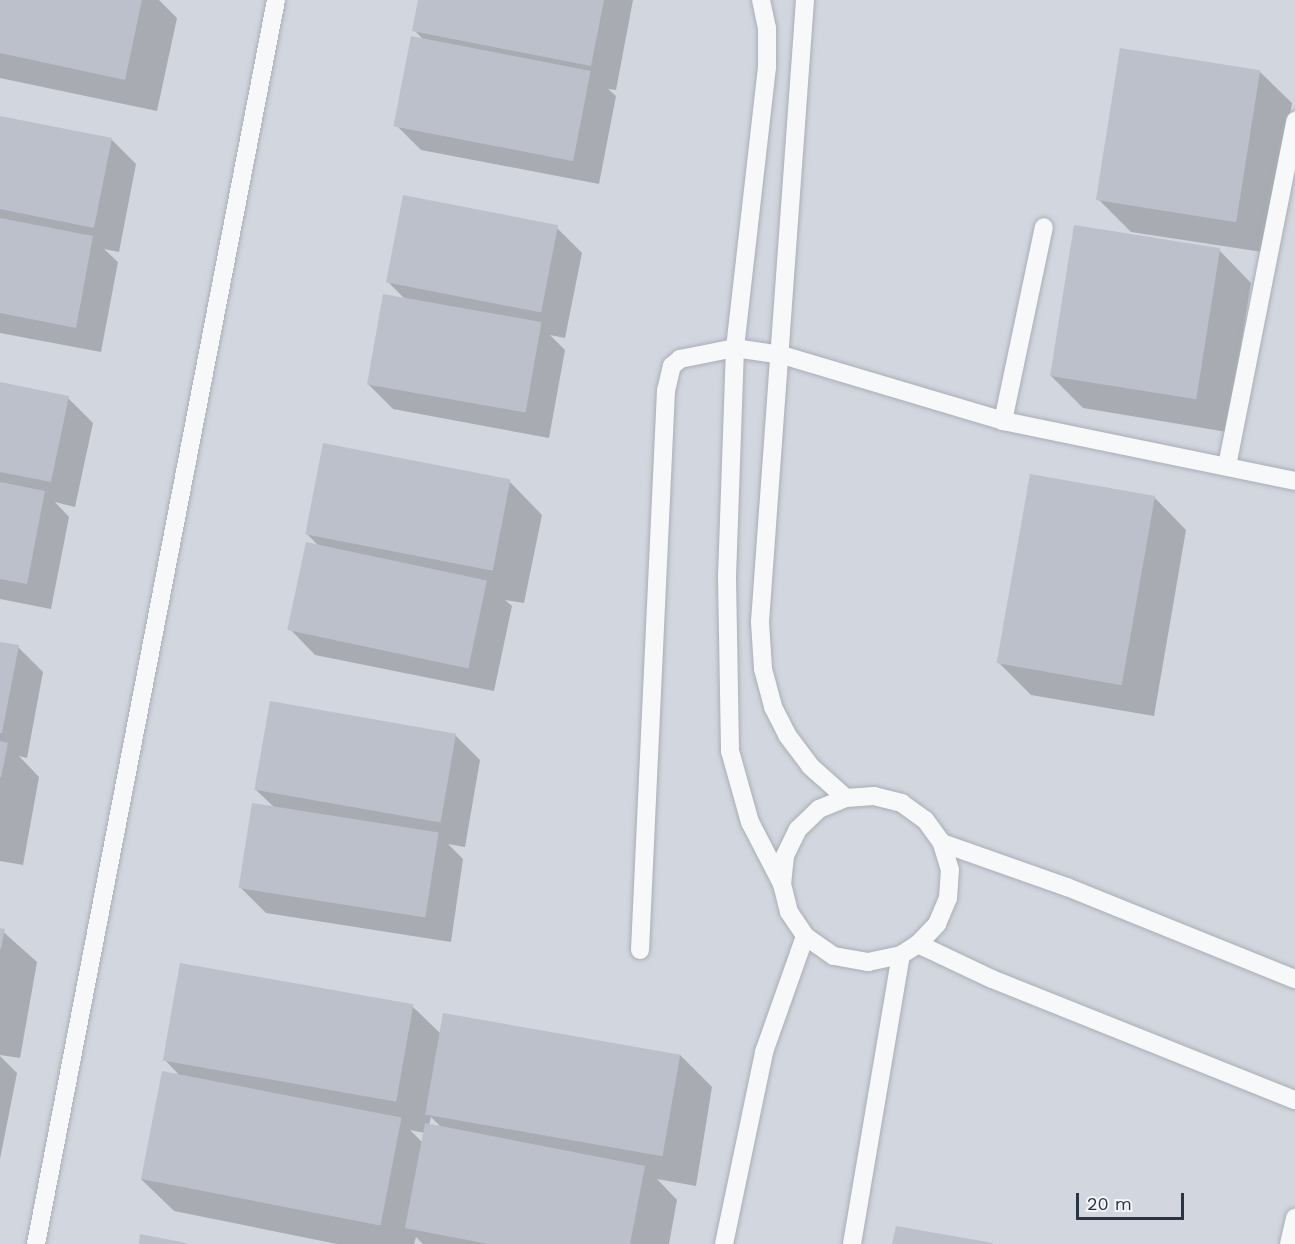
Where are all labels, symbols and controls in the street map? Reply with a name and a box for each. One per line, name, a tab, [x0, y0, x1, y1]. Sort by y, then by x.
scale bar	[1079, 1181, 1187, 1219]
text: 20 m	[1087, 1193, 1132, 1214]

